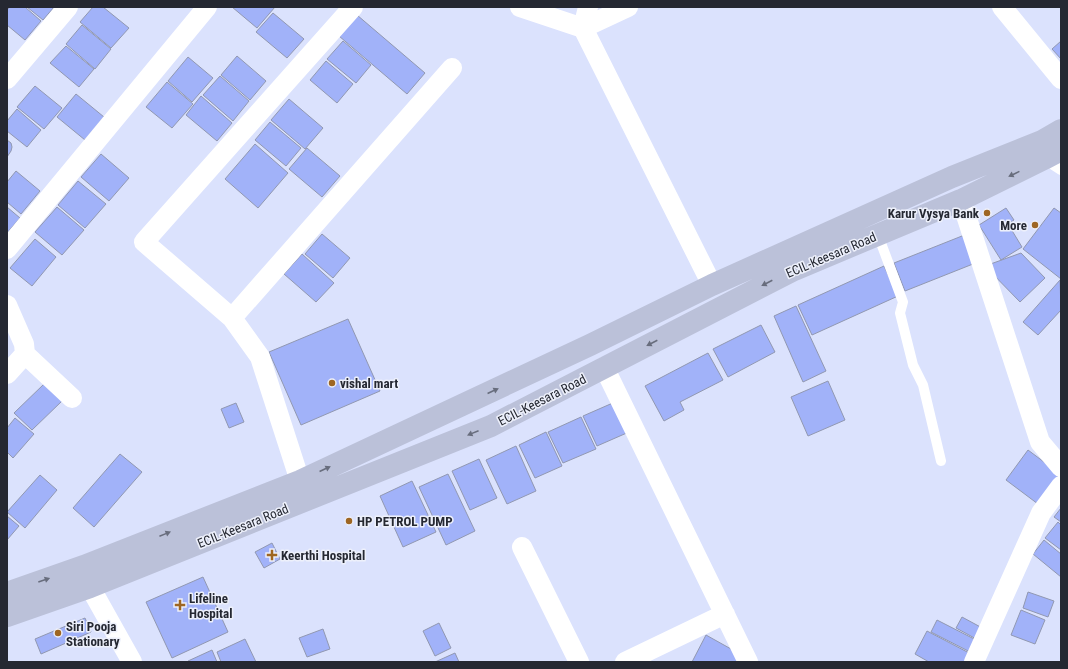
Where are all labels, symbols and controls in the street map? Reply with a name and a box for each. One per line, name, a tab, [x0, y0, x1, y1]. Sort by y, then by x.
one-way arrow	[1008, 171, 1020, 177]
place label: Karur Vysya Bank	[888, 206, 980, 221]
marker: Karur Vysya Bank	[982, 208, 992, 218]
place label: More	[1000, 218, 1027, 233]
marker: More	[1030, 220, 1040, 230]
street label: ECIL-Keesara Road	[784, 229, 878, 281]
one-way arrow	[762, 280, 773, 287]
one-way arrow	[646, 340, 658, 346]
street label: ECIL-Keesara Road	[495, 371, 589, 429]
place label: vishal mart	[340, 376, 398, 391]
marker: vishal mart	[327, 378, 337, 388]
one-way arrow	[487, 388, 499, 394]
one-way arrow	[467, 430, 479, 436]
one-way arrow	[319, 466, 330, 472]
street label: ECIL-Keesara Road	[195, 501, 291, 551]
place label: HP PETROL PUMP	[357, 514, 453, 529]
marker: HP PETROL PUMP	[344, 516, 354, 526]
one-way arrow	[160, 531, 172, 537]
place label: Keerthi Hospital	[281, 548, 365, 563]
marker: Keerthi Hospital	[266, 549, 278, 561]
one-way arrow	[38, 577, 50, 583]
place label: Lifeline Hospital	[189, 591, 232, 621]
marker: Lifeline Hospital	[174, 599, 186, 611]
place label: Siri Pooja Stationary	[66, 619, 120, 649]
marker: Siri Pooja Stationary	[53, 628, 63, 638]

